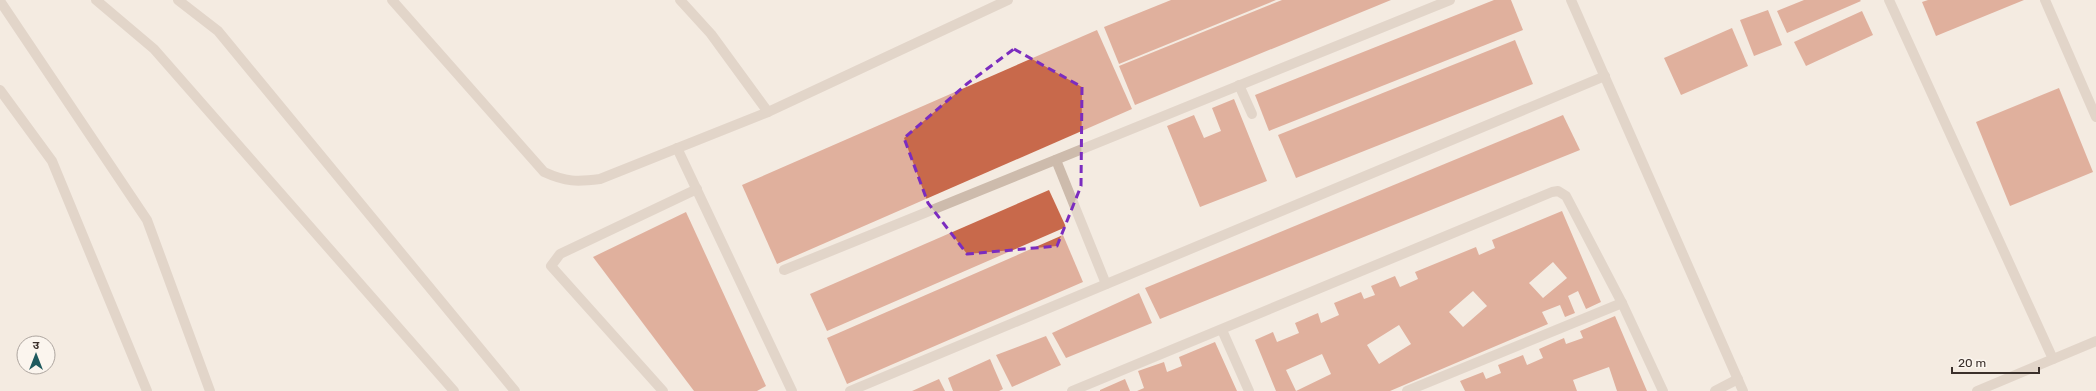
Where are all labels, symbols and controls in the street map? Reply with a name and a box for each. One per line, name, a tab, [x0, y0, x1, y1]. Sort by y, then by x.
north arrow	[16, 335, 56, 375]
text: उ	[33, 339, 40, 352]
scale bar	[1952, 349, 2039, 375]
text: 20 m	[1958, 356, 1986, 370]

